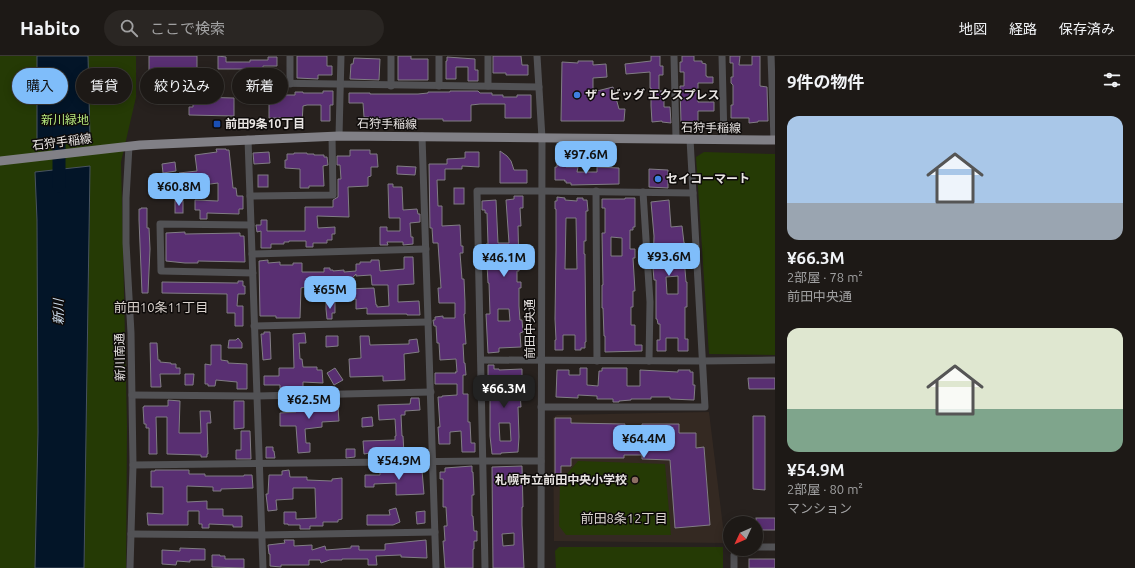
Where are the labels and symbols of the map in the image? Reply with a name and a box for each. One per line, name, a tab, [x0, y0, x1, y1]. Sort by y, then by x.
place label: ザ・ビッグ エクスプレス	[585, 88, 720, 101]
marker: ザ・ビッグ エクスプレス	[572, 90, 582, 100]
park label: 新川緑地	[41, 113, 89, 126]
street label: 石狩手稲線	[357, 116, 417, 131]
place label: 前田9条10丁目	[225, 117, 305, 130]
marker: 前田9条10丁目	[212, 119, 222, 129]
street label: 石狩手稲線	[681, 120, 741, 135]
street label: 石狩手稲線	[31, 131, 93, 152]
pin: ¥97.6M	[553, 141, 619, 175]
place label: セイコーマート	[666, 172, 750, 185]
pin: ¥60.8M	[146, 173, 212, 207]
marker: セイコーマート	[653, 174, 663, 184]
pin: ¥93.6M	[636, 243, 702, 277]
pin: ¥46.1M	[471, 244, 537, 278]
pin: ¥65M	[306, 276, 354, 310]
water label: 新川	[51, 297, 65, 325]
street label: 前田中央通	[523, 299, 536, 359]
district label: 前田10条11丁目	[114, 300, 208, 314]
street label: 新川南通	[113, 333, 126, 381]
pin: ¥66.3M	[471, 375, 537, 409]
pin: ¥62.5M	[276, 386, 342, 420]
pin: ¥64.4M	[611, 425, 677, 459]
pin: ¥54.9M	[366, 447, 432, 481]
place label: 札幌市立前田中央小学校	[495, 473, 627, 486]
marker: 札幌市立前田中央小学校	[630, 475, 640, 485]
district label: 前田8条12丁目	[581, 511, 668, 525]
north arrow	[723, 516, 763, 556]

